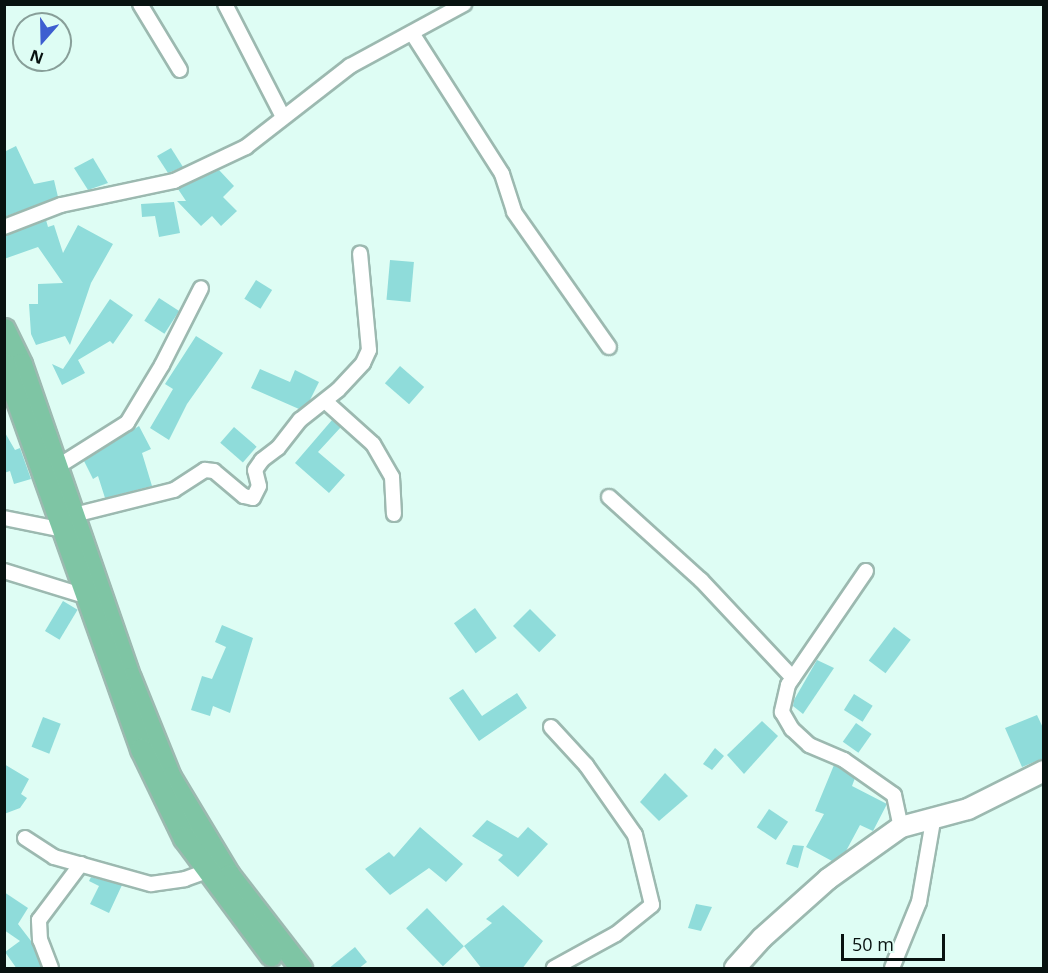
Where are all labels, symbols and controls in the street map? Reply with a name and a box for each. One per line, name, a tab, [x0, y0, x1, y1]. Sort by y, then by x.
north arrow	[12, 12, 72, 72]
text: N	[27, 44, 46, 70]
scale bar	[844, 922, 948, 960]
text: 50 m	[852, 932, 894, 956]

